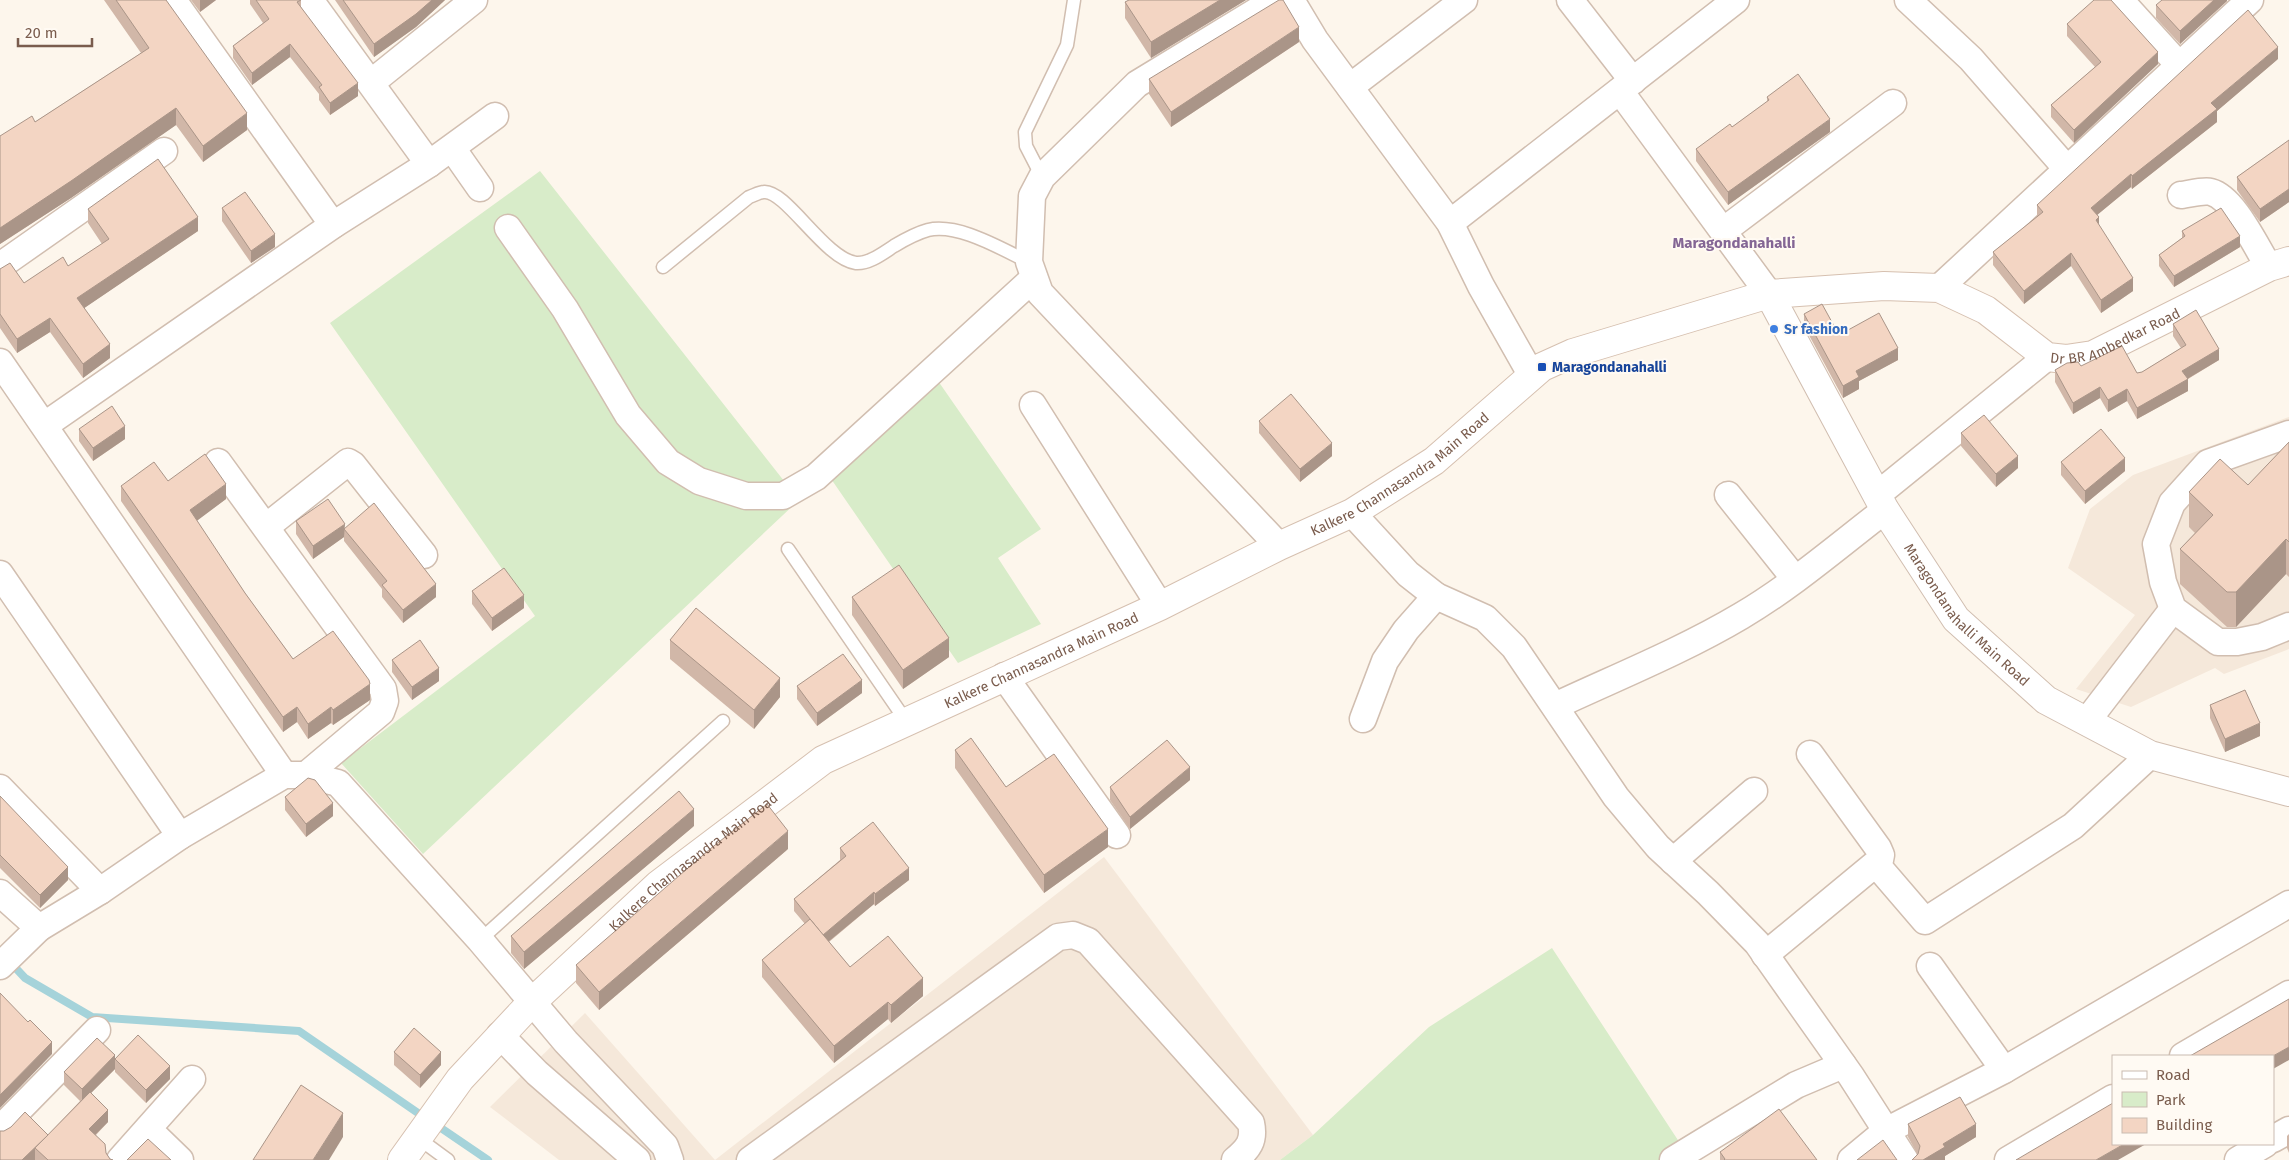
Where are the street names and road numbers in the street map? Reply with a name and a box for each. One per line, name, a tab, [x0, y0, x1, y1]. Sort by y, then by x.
street label: Dr BR Ambedkar Road	[2049, 304, 2183, 368]
street label: Kalkere Channasandra Main Road	[1308, 409, 1492, 539]
street label: Maragondanahalli Main Road	[1901, 540, 2033, 690]
street label: Kalkere Channasandra Main Road	[941, 608, 1141, 712]
street label: Kalkere Channasandra Main Road	[605, 789, 781, 935]

